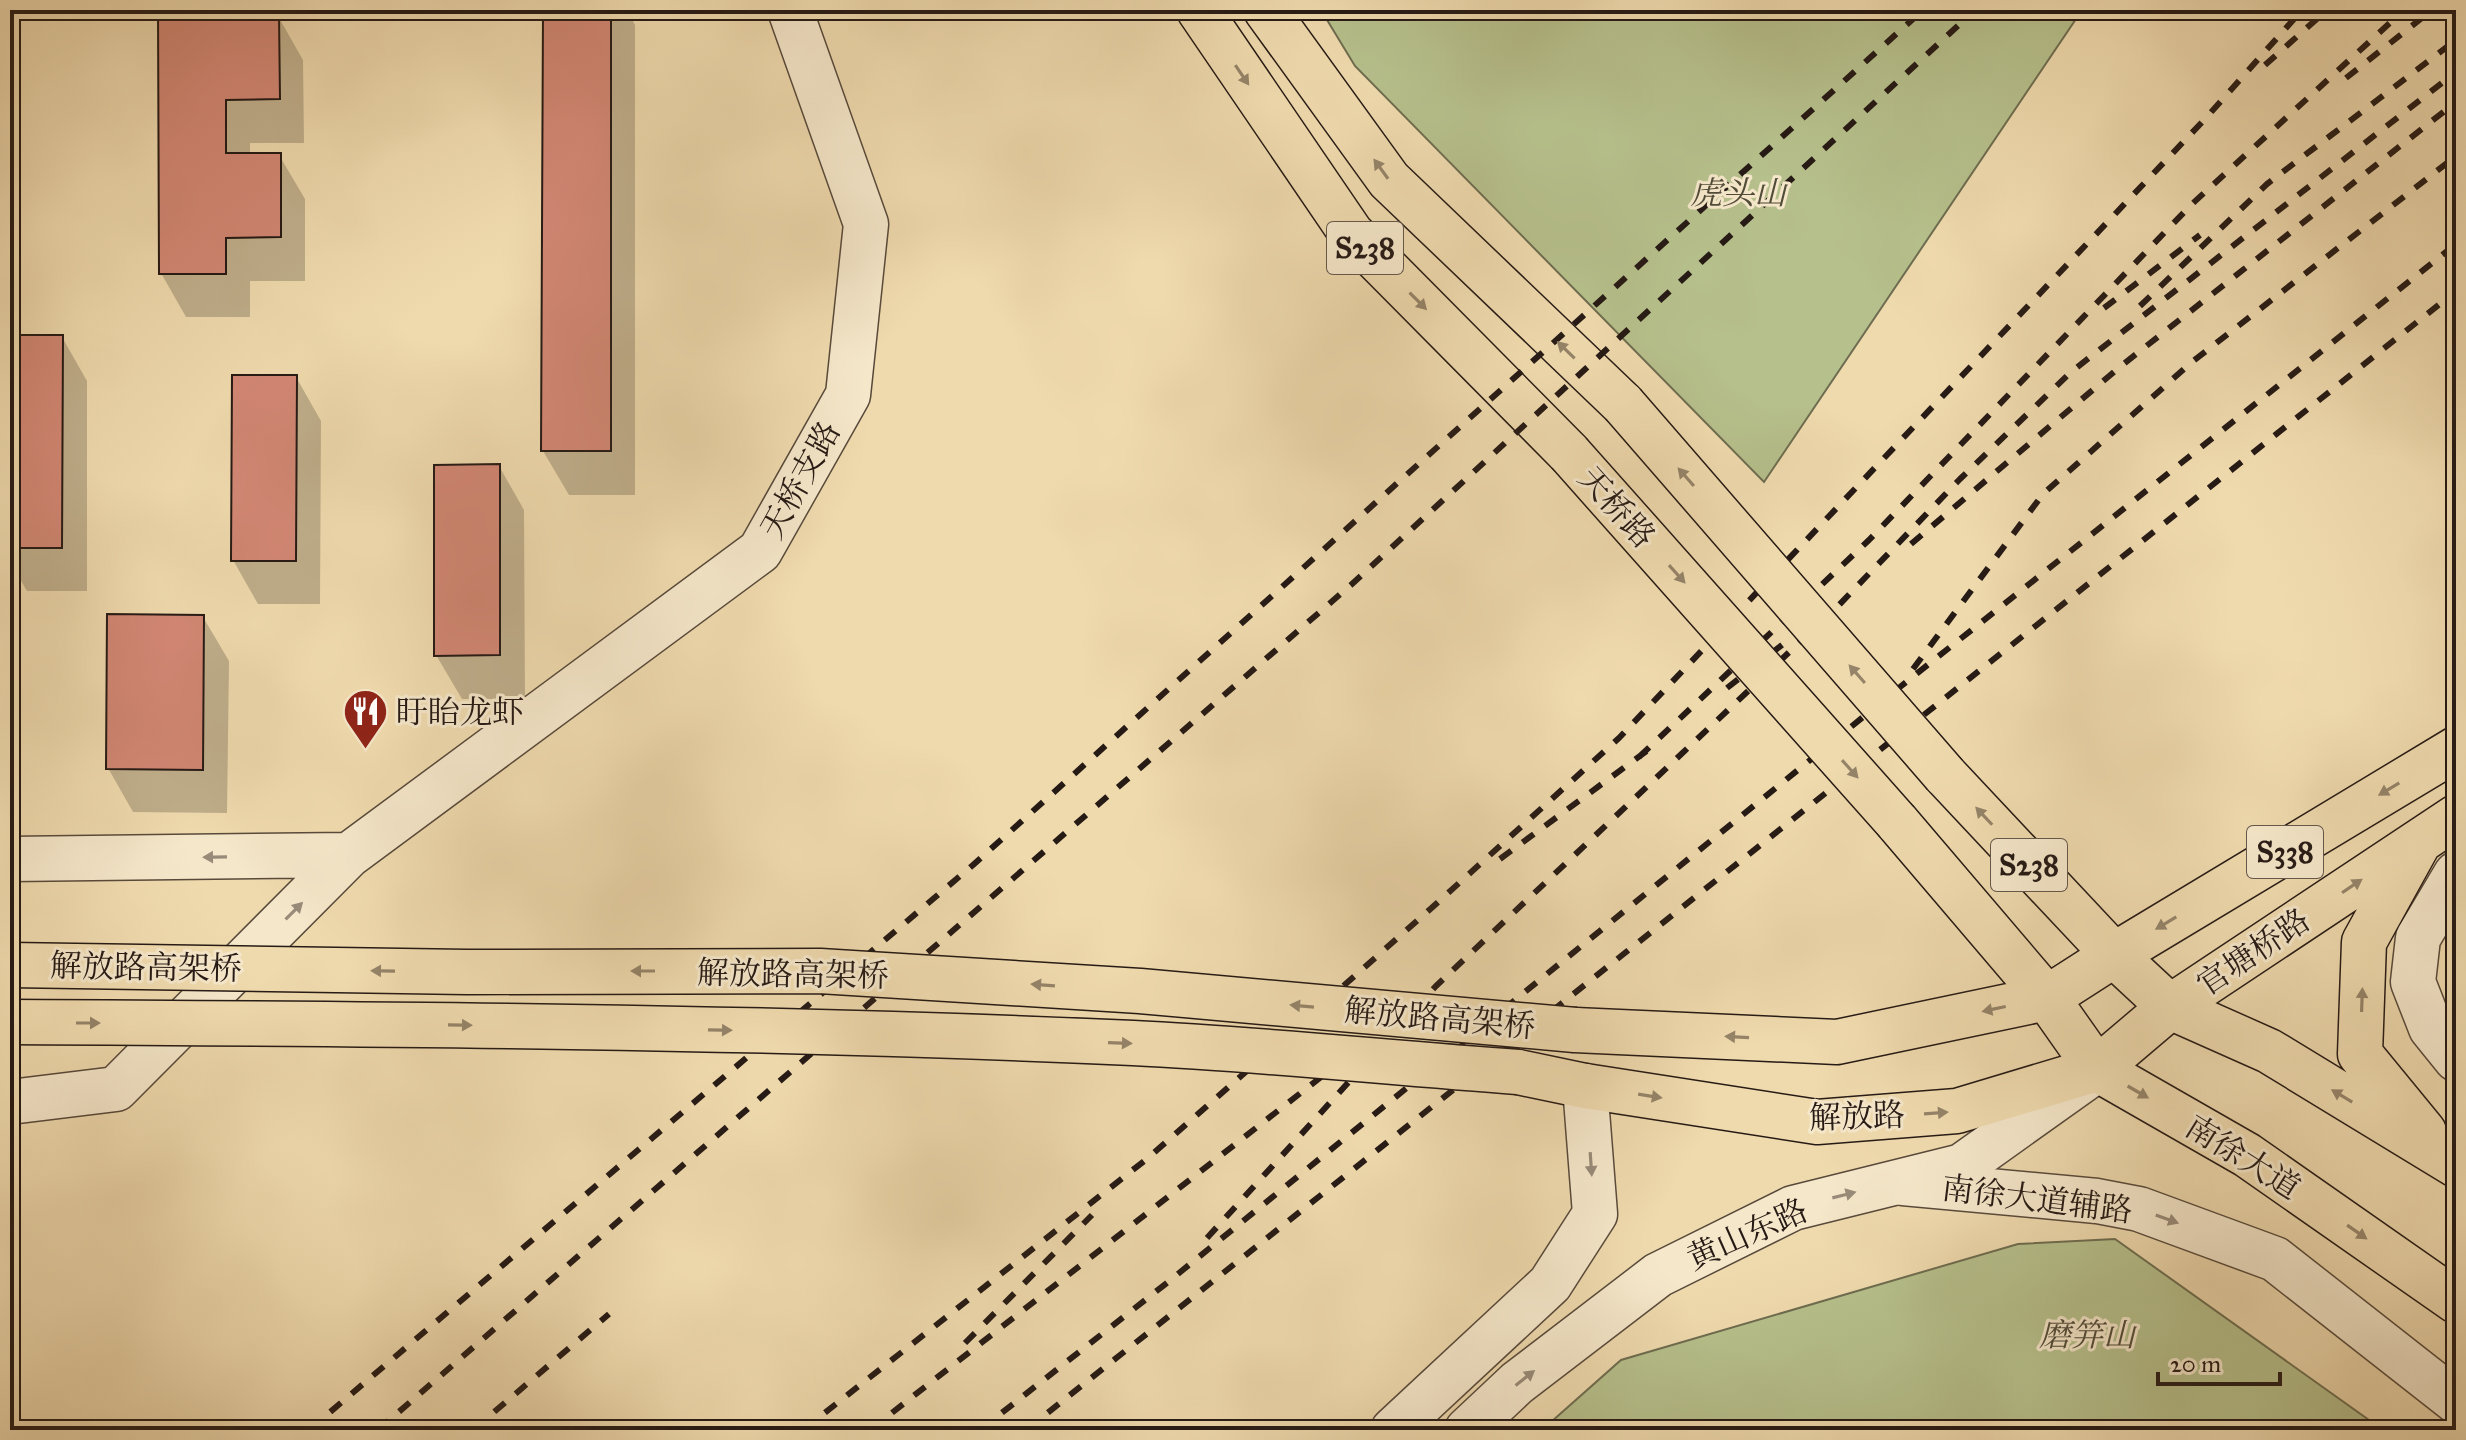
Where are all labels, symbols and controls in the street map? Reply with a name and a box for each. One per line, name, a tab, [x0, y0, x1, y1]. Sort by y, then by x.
one-way arrow	[1234, 64, 1249, 85]
one-way arrow	[1374, 158, 1389, 179]
park label: 虎头山	[1690, 174, 1789, 213]
road number: S238	[1327, 222, 1403, 274]
one-way arrow	[1408, 291, 1427, 310]
one-way arrow	[1557, 342, 1576, 360]
street label: 天桥支路	[752, 415, 849, 546]
street label: 天桥路	[1570, 459, 1663, 556]
one-way arrow	[1678, 468, 1695, 488]
one-way arrow	[1667, 565, 1685, 584]
one-way arrow	[1848, 664, 1866, 683]
restaurant icon: 盱眙龙虾	[341, 688, 389, 751]
place label: 盱眙龙虾	[396, 693, 524, 732]
one-way arrow	[1840, 759, 1858, 778]
one-way arrow	[2378, 782, 2400, 796]
one-way arrow	[1975, 807, 1993, 826]
road number: S338	[2247, 826, 2323, 878]
road number: S238	[1991, 839, 2067, 891]
one-way arrow	[202, 851, 227, 863]
one-way arrow	[2341, 879, 2362, 894]
street label: 官塘桥路	[2189, 900, 2317, 1004]
one-way arrow	[284, 902, 303, 921]
one-way arrow	[2155, 916, 2177, 930]
street label: 解放路高架桥	[50, 946, 242, 989]
street label: 解放路高架桥	[697, 953, 889, 996]
one-way arrow	[370, 965, 395, 977]
one-way arrow	[630, 965, 655, 977]
one-way arrow	[1030, 978, 1055, 991]
one-way arrow	[2356, 987, 2369, 1012]
street label: 解放路高架桥	[1343, 991, 1537, 1046]
one-way arrow	[1289, 999, 1314, 1012]
one-way arrow	[1981, 1004, 2006, 1016]
one-way arrow	[76, 1017, 101, 1029]
one-way arrow	[448, 1019, 473, 1031]
one-way arrow	[708, 1024, 733, 1036]
one-way arrow	[1724, 1031, 1749, 1044]
one-way arrow	[1108, 1036, 1133, 1049]
one-way arrow	[2127, 1085, 2149, 1099]
one-way arrow	[2331, 1089, 2353, 1103]
one-way arrow	[1638, 1090, 1663, 1103]
street label: 解放路	[1808, 1095, 1906, 1138]
one-way arrow	[1924, 1106, 1949, 1119]
street label: 南徐大道	[2178, 1107, 2307, 1208]
one-way arrow	[1585, 1152, 1598, 1177]
street label: 南徐大道辅路	[1939, 1168, 2135, 1231]
one-way arrow	[1832, 1188, 1857, 1201]
street label: 黄山东路	[1681, 1191, 1814, 1278]
one-way arrow	[2156, 1214, 2180, 1226]
one-way arrow	[2347, 1224, 2368, 1239]
park label: 磨笄山	[2039, 1316, 2138, 1355]
scale bar	[2158, 1336, 2280, 1386]
text: 20 m	[2170, 1349, 2221, 1379]
one-way arrow	[1514, 1369, 1535, 1386]

